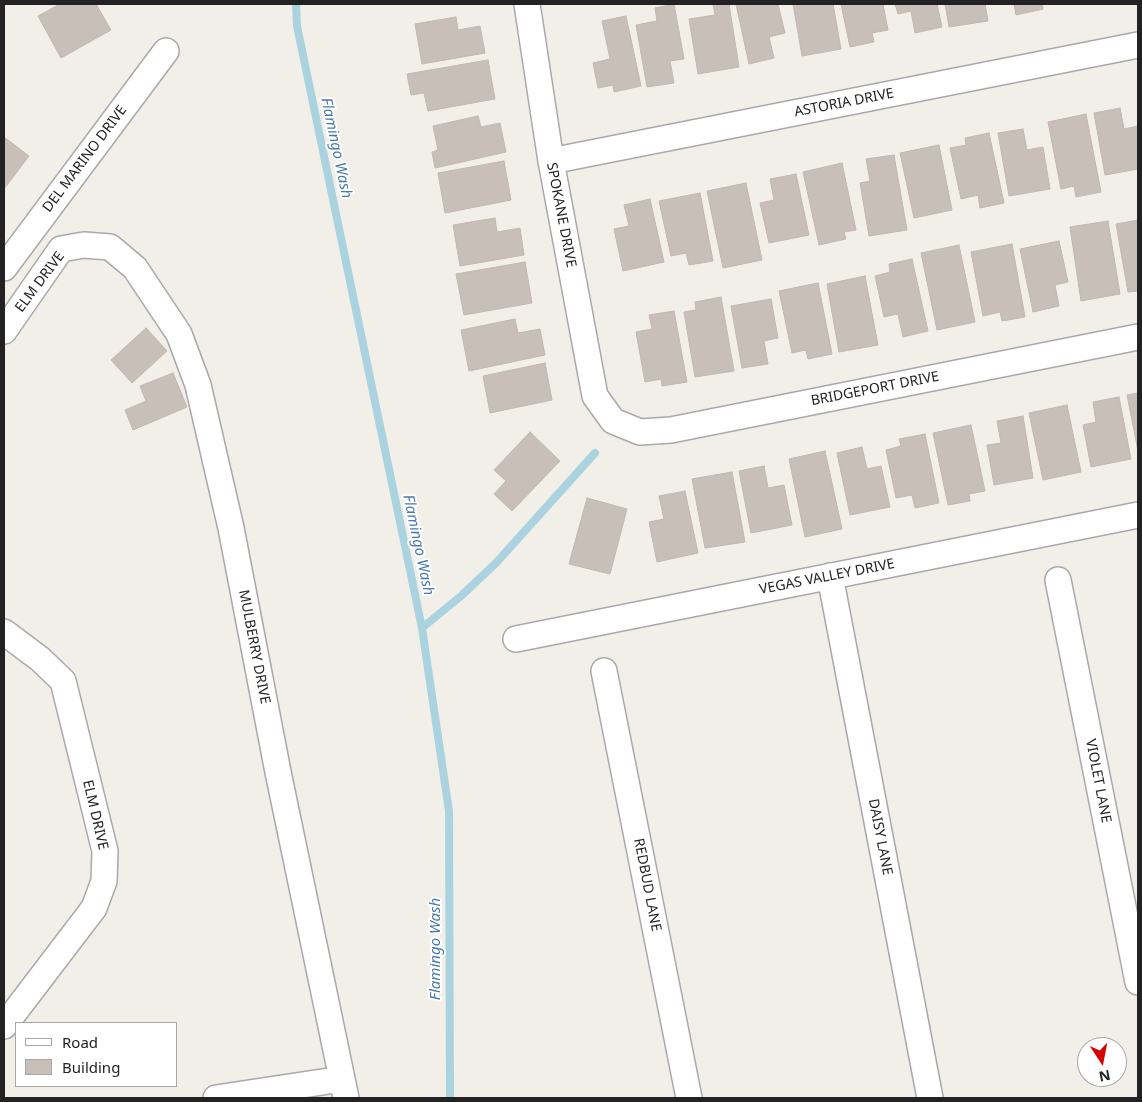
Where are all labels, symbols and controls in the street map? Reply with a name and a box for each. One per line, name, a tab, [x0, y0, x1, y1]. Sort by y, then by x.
street label: ASTORIA DRIVE	[793, 85, 895, 121]
water label: Flamingo Wash	[317, 96, 355, 200]
street label: DEL MARINO DRIVE	[39, 102, 131, 216]
street label: SPOKANE DRIVE	[543, 161, 579, 269]
street label: ELM DRIVE	[12, 248, 68, 316]
street label: BRIDGEPORT DRIVE	[810, 368, 940, 410]
water label: Flamingo Wash	[399, 493, 437, 597]
street label: VEGAS VALLEY DRIVE	[758, 556, 896, 598]
street label: MULBERRY DRIVE	[235, 588, 273, 706]
street label: VIOLET LANE	[1082, 738, 1114, 824]
street label: ELM DRIVE	[79, 778, 111, 852]
street label: DAISY LANE	[864, 797, 896, 877]
street label: REDBUD LANE	[630, 837, 664, 933]
water label: Flamingo Wash	[427, 898, 445, 1000]
legend	[15, 1022, 178, 1087]
text: Road	[62, 1032, 98, 1052]
north arrow	[1077, 1037, 1127, 1087]
text: Building	[62, 1057, 120, 1077]
text: N	[1097, 1066, 1112, 1087]

